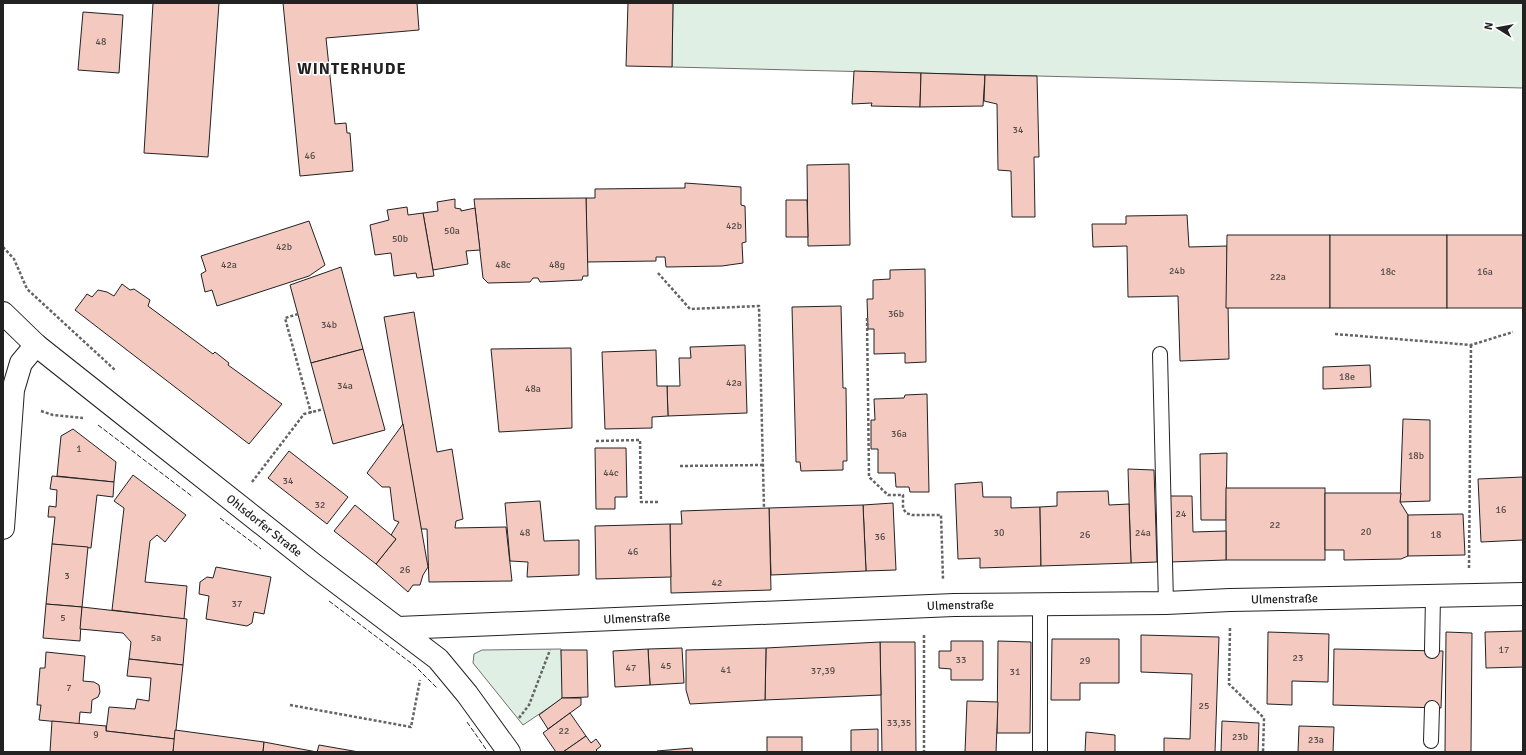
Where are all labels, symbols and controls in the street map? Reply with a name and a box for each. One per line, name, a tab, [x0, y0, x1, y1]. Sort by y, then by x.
north arrow	[1478, 8, 1518, 48]
text: N	[1482, 21, 1496, 31]
house number: 48	[96, 36, 106, 48]
district label: WINTERHUDE	[297, 59, 407, 79]
house number: 34	[1013, 124, 1024, 136]
house number: 46	[305, 150, 315, 162]
house number: 42b	[726, 220, 742, 232]
house number: 50a	[444, 225, 460, 237]
house number: 50b	[392, 233, 408, 245]
house number: 42b	[276, 241, 292, 253]
house number: 42a	[221, 259, 237, 271]
house number: 48c	[495, 259, 511, 271]
house number: 48g	[549, 259, 565, 271]
house number: 24b	[1169, 265, 1185, 277]
house number: 18c	[1380, 266, 1396, 278]
house number: 16a	[1477, 266, 1493, 278]
house number: 22a	[1270, 271, 1286, 283]
house number: 36b	[888, 308, 904, 320]
house number: 34b	[321, 319, 337, 331]
house number: 18e	[1339, 371, 1355, 383]
house number: 42a	[726, 377, 742, 389]
house number: 34a	[337, 380, 353, 392]
house number: 48a	[525, 383, 541, 395]
house number: 36a	[891, 428, 907, 440]
house number: 1	[76, 443, 82, 455]
house number: 18b	[1408, 450, 1424, 462]
house number: 44c	[603, 467, 619, 479]
house number: 34	[283, 475, 294, 487]
street label: Ohlsdorfer Straße	[223, 491, 305, 560]
house number: 32	[315, 499, 325, 511]
house number: 16	[1496, 504, 1506, 516]
house number: 24	[1176, 508, 1187, 520]
house number: 22	[1270, 519, 1280, 531]
house number: 20	[1361, 526, 1371, 538]
house number: 48	[520, 527, 530, 539]
house number: 30	[994, 527, 1004, 539]
house number: 24a	[1135, 527, 1151, 539]
house number: 26	[1080, 529, 1090, 541]
house number: 18	[1431, 529, 1441, 541]
house number: 36	[875, 531, 885, 543]
house number: 46	[628, 546, 638, 558]
house number: 26	[400, 564, 410, 576]
house number: 3	[64, 570, 70, 582]
house number: 42	[712, 577, 722, 589]
street label: Ulmenstraße	[1251, 591, 1318, 607]
street label: Ulmenstraße	[927, 597, 994, 614]
house number: 37	[232, 598, 242, 610]
street label: Ulmenstraße	[603, 609, 671, 627]
house number: 5	[60, 612, 66, 624]
house number: 5a	[151, 632, 161, 644]
house number: 17	[1499, 644, 1509, 656]
house number: 23	[1293, 652, 1303, 664]
house number: 33	[956, 654, 966, 666]
house number: 29	[1080, 655, 1090, 667]
house number: 45	[661, 660, 671, 672]
house number: 47	[626, 662, 636, 674]
house number: 41	[721, 664, 731, 676]
house number: 37,39	[811, 665, 835, 677]
house number: 31	[1010, 666, 1020, 678]
house number: 7	[66, 682, 72, 694]
house number: 25	[1199, 700, 1209, 712]
house number: 33,35	[887, 717, 911, 729]
house number: 22	[559, 725, 569, 737]
house number: 9	[93, 729, 99, 741]
house number: 23b	[1232, 731, 1248, 743]
house number: 23a	[1308, 734, 1324, 746]

